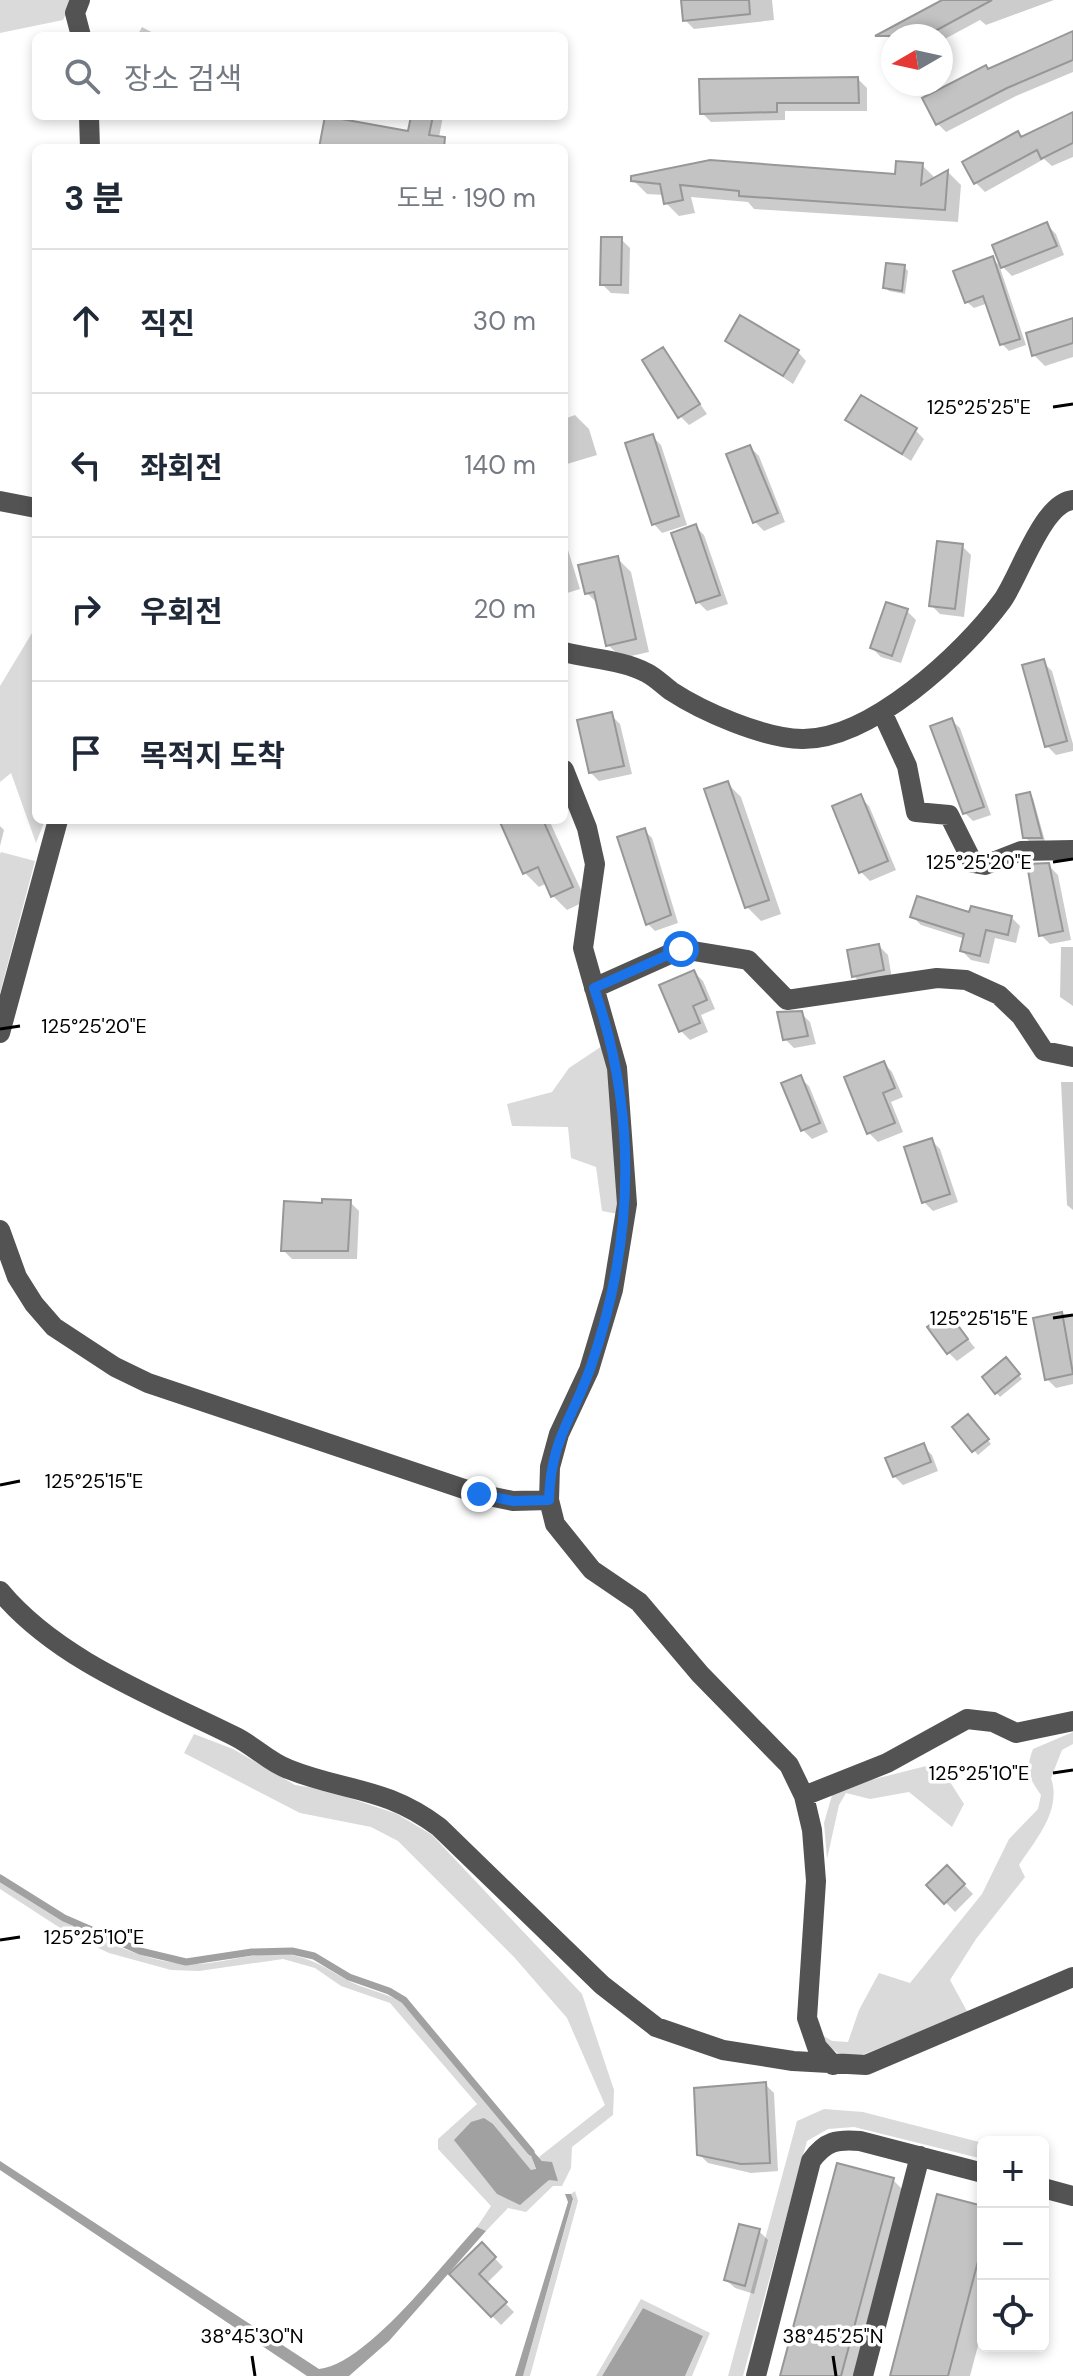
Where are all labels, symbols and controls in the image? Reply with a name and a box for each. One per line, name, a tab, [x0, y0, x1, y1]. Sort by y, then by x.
north arrow	[881, 24, 953, 96]
search box	[32, 32, 568, 120]
icon: search	[60, 54, 104, 98]
text: 장소 검색	[124, 59, 242, 98]
text: 3 분	[64, 176, 124, 221]
text: 도보 · 190 m	[397, 181, 536, 215]
icon: ahead	[64, 299, 108, 343]
text: 직진	[140, 304, 195, 343]
text: 30 m	[473, 304, 536, 338]
text: 125°25'25"E	[927, 394, 1031, 420]
icon: left	[64, 443, 108, 487]
text: 좌회전	[140, 448, 223, 487]
text: 140 m	[464, 448, 536, 482]
icon: right	[64, 587, 108, 631]
text: 우회전	[140, 592, 223, 631]
text: 20 m	[473, 592, 536, 626]
icon: arrive	[64, 731, 108, 775]
text: 목적지 도착	[140, 736, 285, 775]
text: 125°25'20"E	[926, 849, 1032, 875]
route start	[663, 931, 699, 967]
text: 125°25'20"E	[41, 1013, 147, 1039]
text: 125°25'15"E	[930, 1305, 1028, 1331]
text: 125°25'15"E	[45, 1468, 143, 1494]
route end	[461, 1476, 497, 1512]
text: 125°25'10"E	[929, 1760, 1029, 1786]
text: 125°25'10"E	[44, 1924, 144, 1950]
map controls	[977, 2136, 1049, 2352]
button: +	[977, 2136, 1049, 2208]
button: −	[977, 2208, 1049, 2280]
button: locate	[977, 2280, 1049, 2352]
text: 38°45'30"N	[200, 2323, 304, 2349]
text: 38°45'25"N	[782, 2323, 884, 2349]

